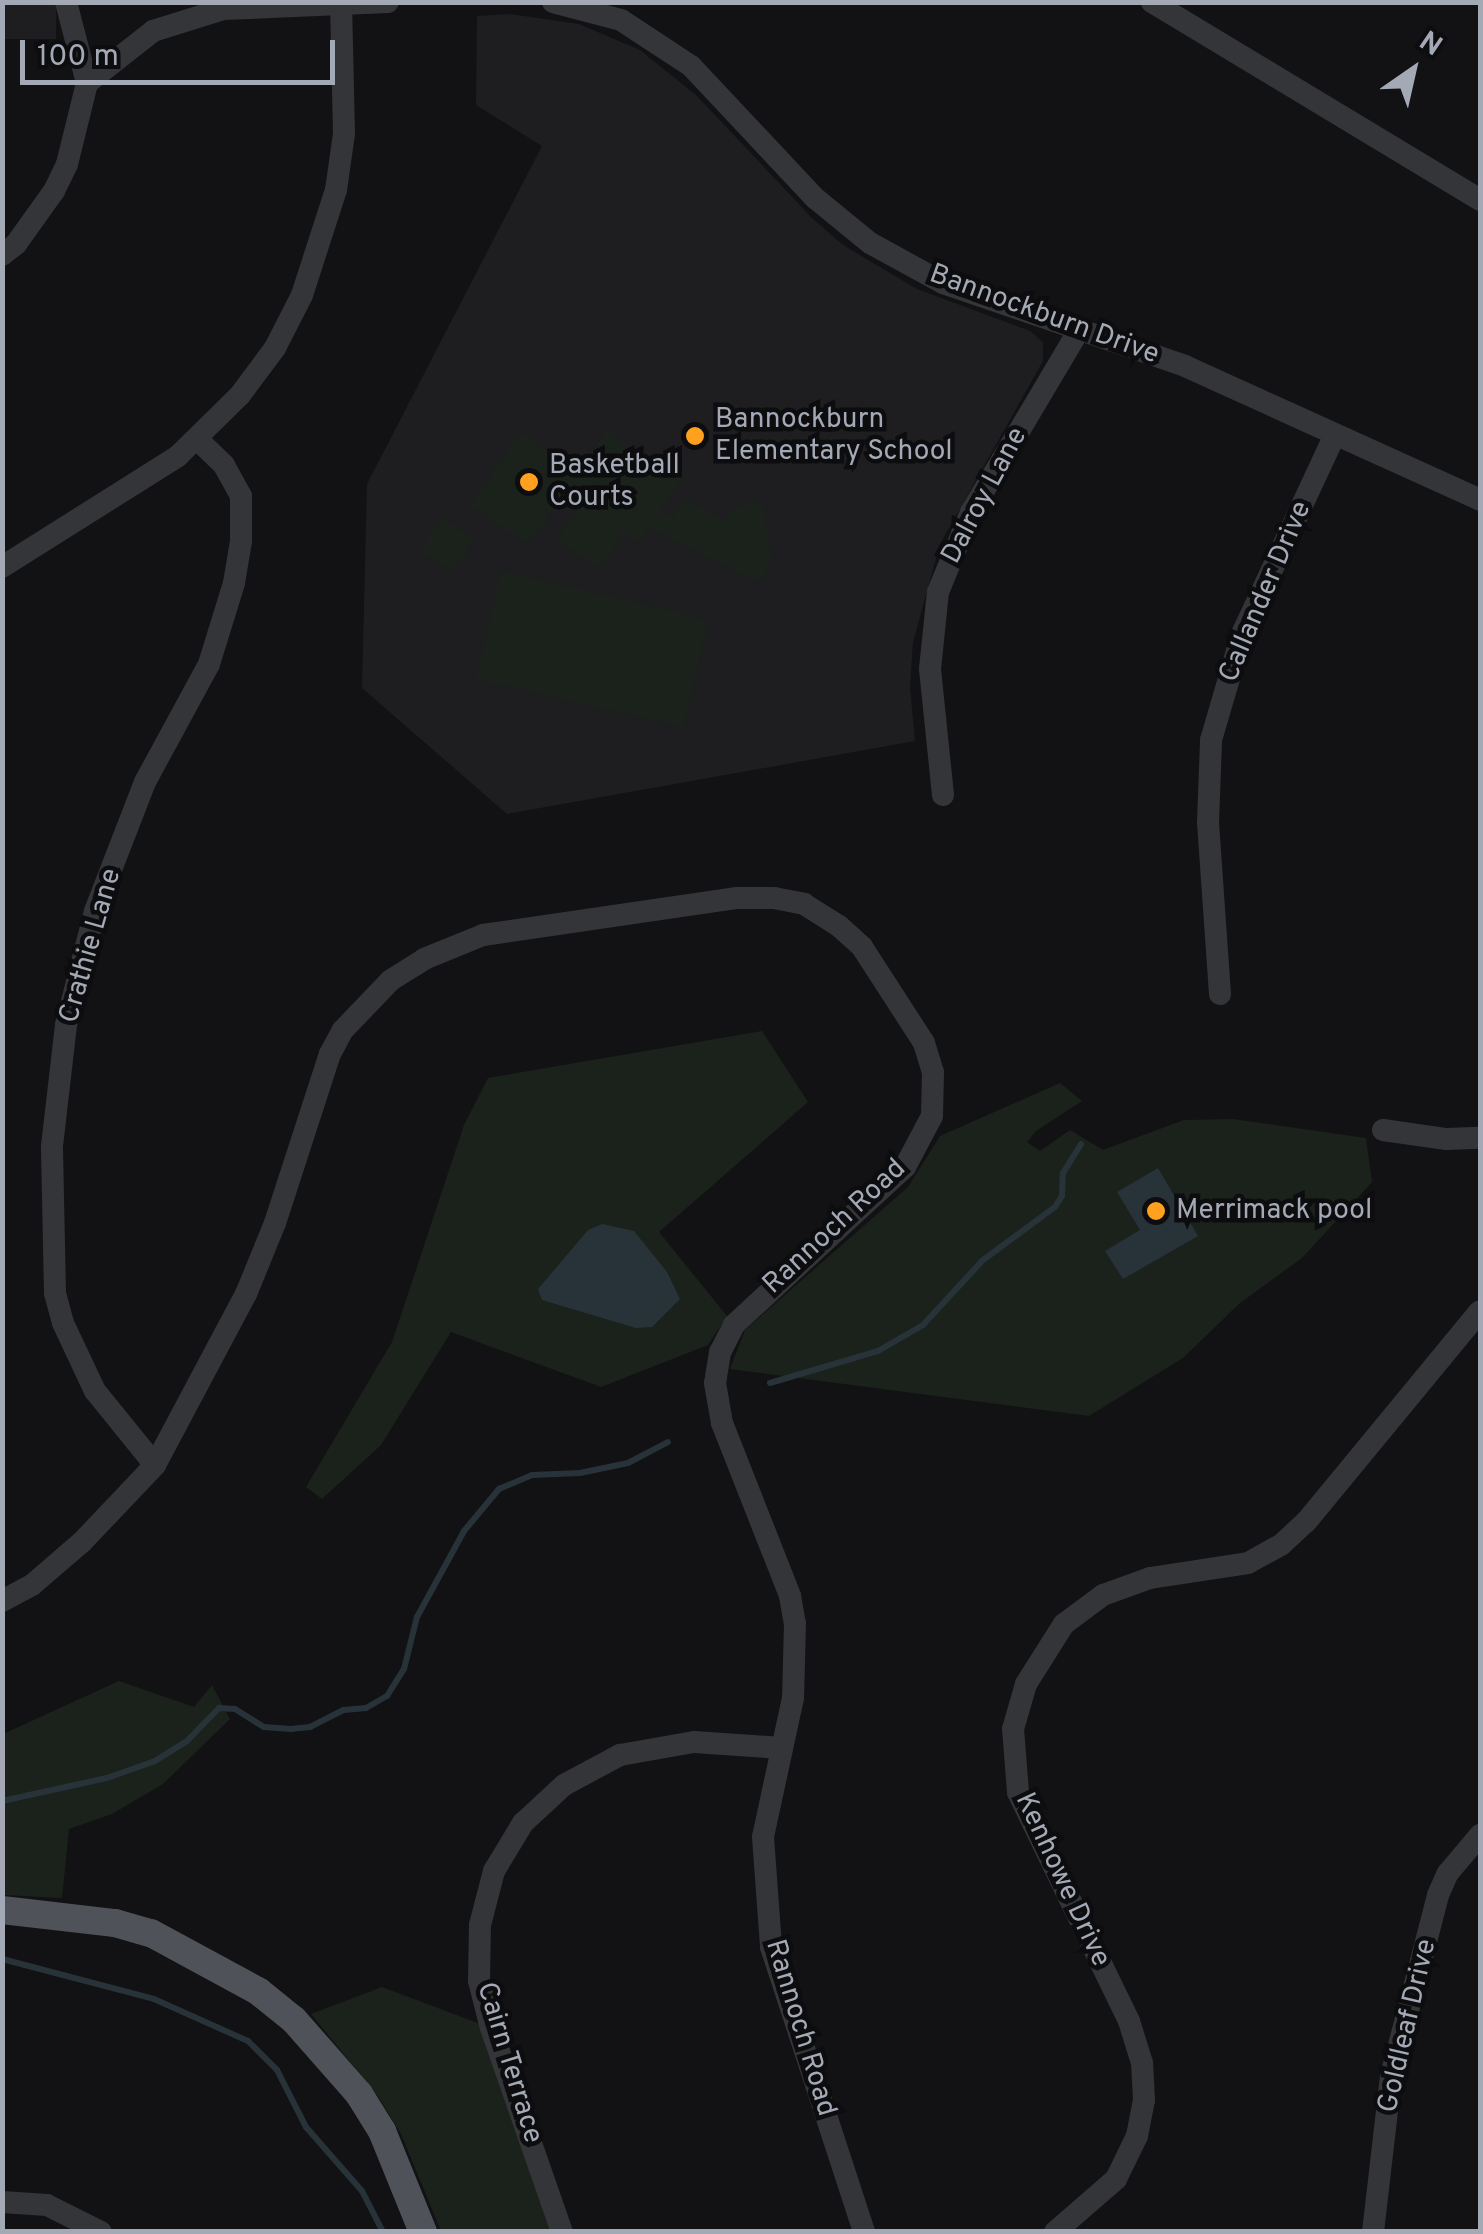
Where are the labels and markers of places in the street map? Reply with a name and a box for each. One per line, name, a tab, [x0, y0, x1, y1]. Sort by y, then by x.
place label: Bannockburn Elementary School	[715, 403, 953, 469]
marker: Bannockburn Elementary School	[684, 425, 706, 447]
place label: Basketball Courts	[549, 449, 680, 515]
marker: Basketball Courts	[518, 471, 540, 493]
place label: Merrimack pool	[1176, 1194, 1372, 1228]
marker: Merrimack pool	[1145, 1200, 1167, 1222]

